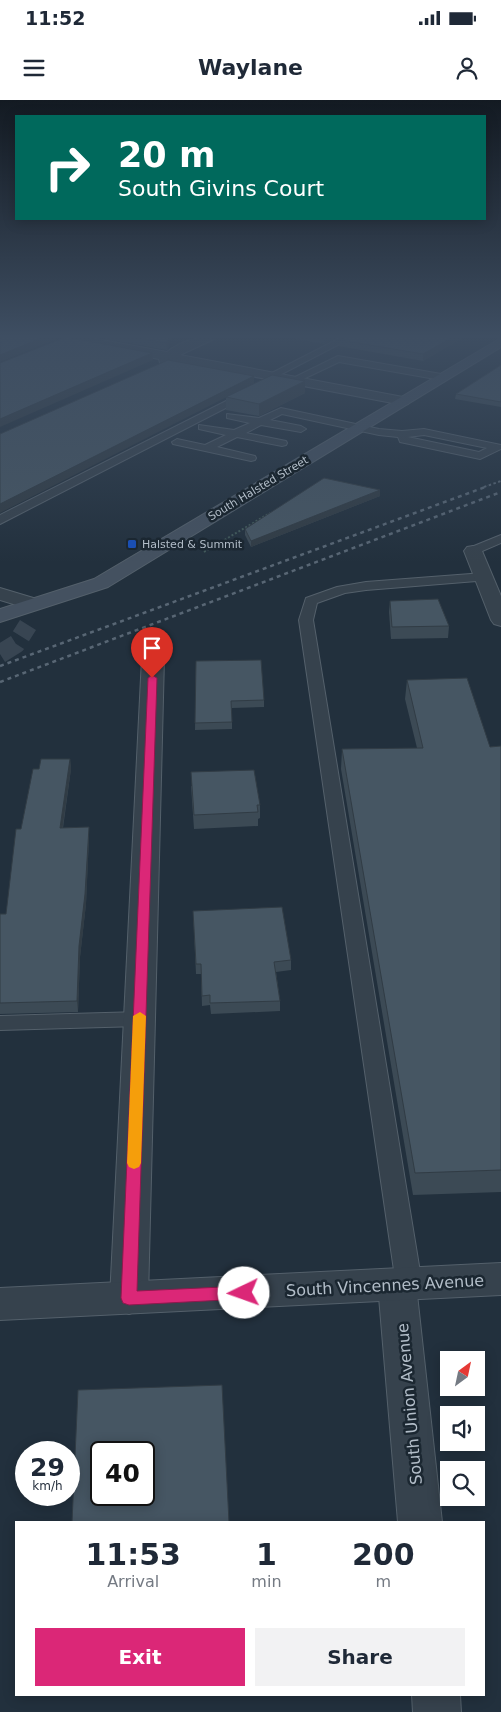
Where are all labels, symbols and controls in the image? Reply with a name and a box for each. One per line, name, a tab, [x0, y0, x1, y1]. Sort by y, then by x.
text: 11:52	[25, 7, 85, 29]
icon: menu	[20, 54, 48, 82]
icon: person	[453, 54, 481, 82]
text: Waylane	[198, 55, 303, 80]
icon: right	[35, 135, 100, 200]
text: 20 m	[118, 135, 215, 175]
text: South Givins Court	[118, 176, 324, 201]
street label: South Halsted Street	[206, 453, 311, 523]
marker: Halsted & Summit	[126, 538, 138, 550]
place label: Halsted & Summit	[142, 538, 243, 551]
pin	[131, 627, 173, 678]
icon: arrive	[138, 634, 166, 662]
position arrow	[217, 1266, 269, 1318]
street label: South Vincennes Avenue	[285, 1271, 485, 1300]
street label: South Union Avenue	[393, 1322, 426, 1486]
north arrow	[440, 1351, 485, 1396]
map controls	[440, 1351, 485, 1506]
button: sound	[440, 1406, 485, 1451]
speed limit sign: 40	[90, 1441, 155, 1506]
text: 29	[30, 1453, 65, 1482]
button: search	[440, 1461, 485, 1506]
text: km/h	[32, 1479, 63, 1493]
text: 11:53	[85, 1537, 181, 1572]
text: 1	[256, 1537, 277, 1572]
text: 200	[352, 1537, 415, 1572]
text: Arrival	[107, 1572, 159, 1591]
text: min	[251, 1572, 282, 1591]
text: m	[375, 1572, 391, 1591]
button: Exit	[35, 1628, 245, 1686]
button: Share	[255, 1628, 465, 1686]

